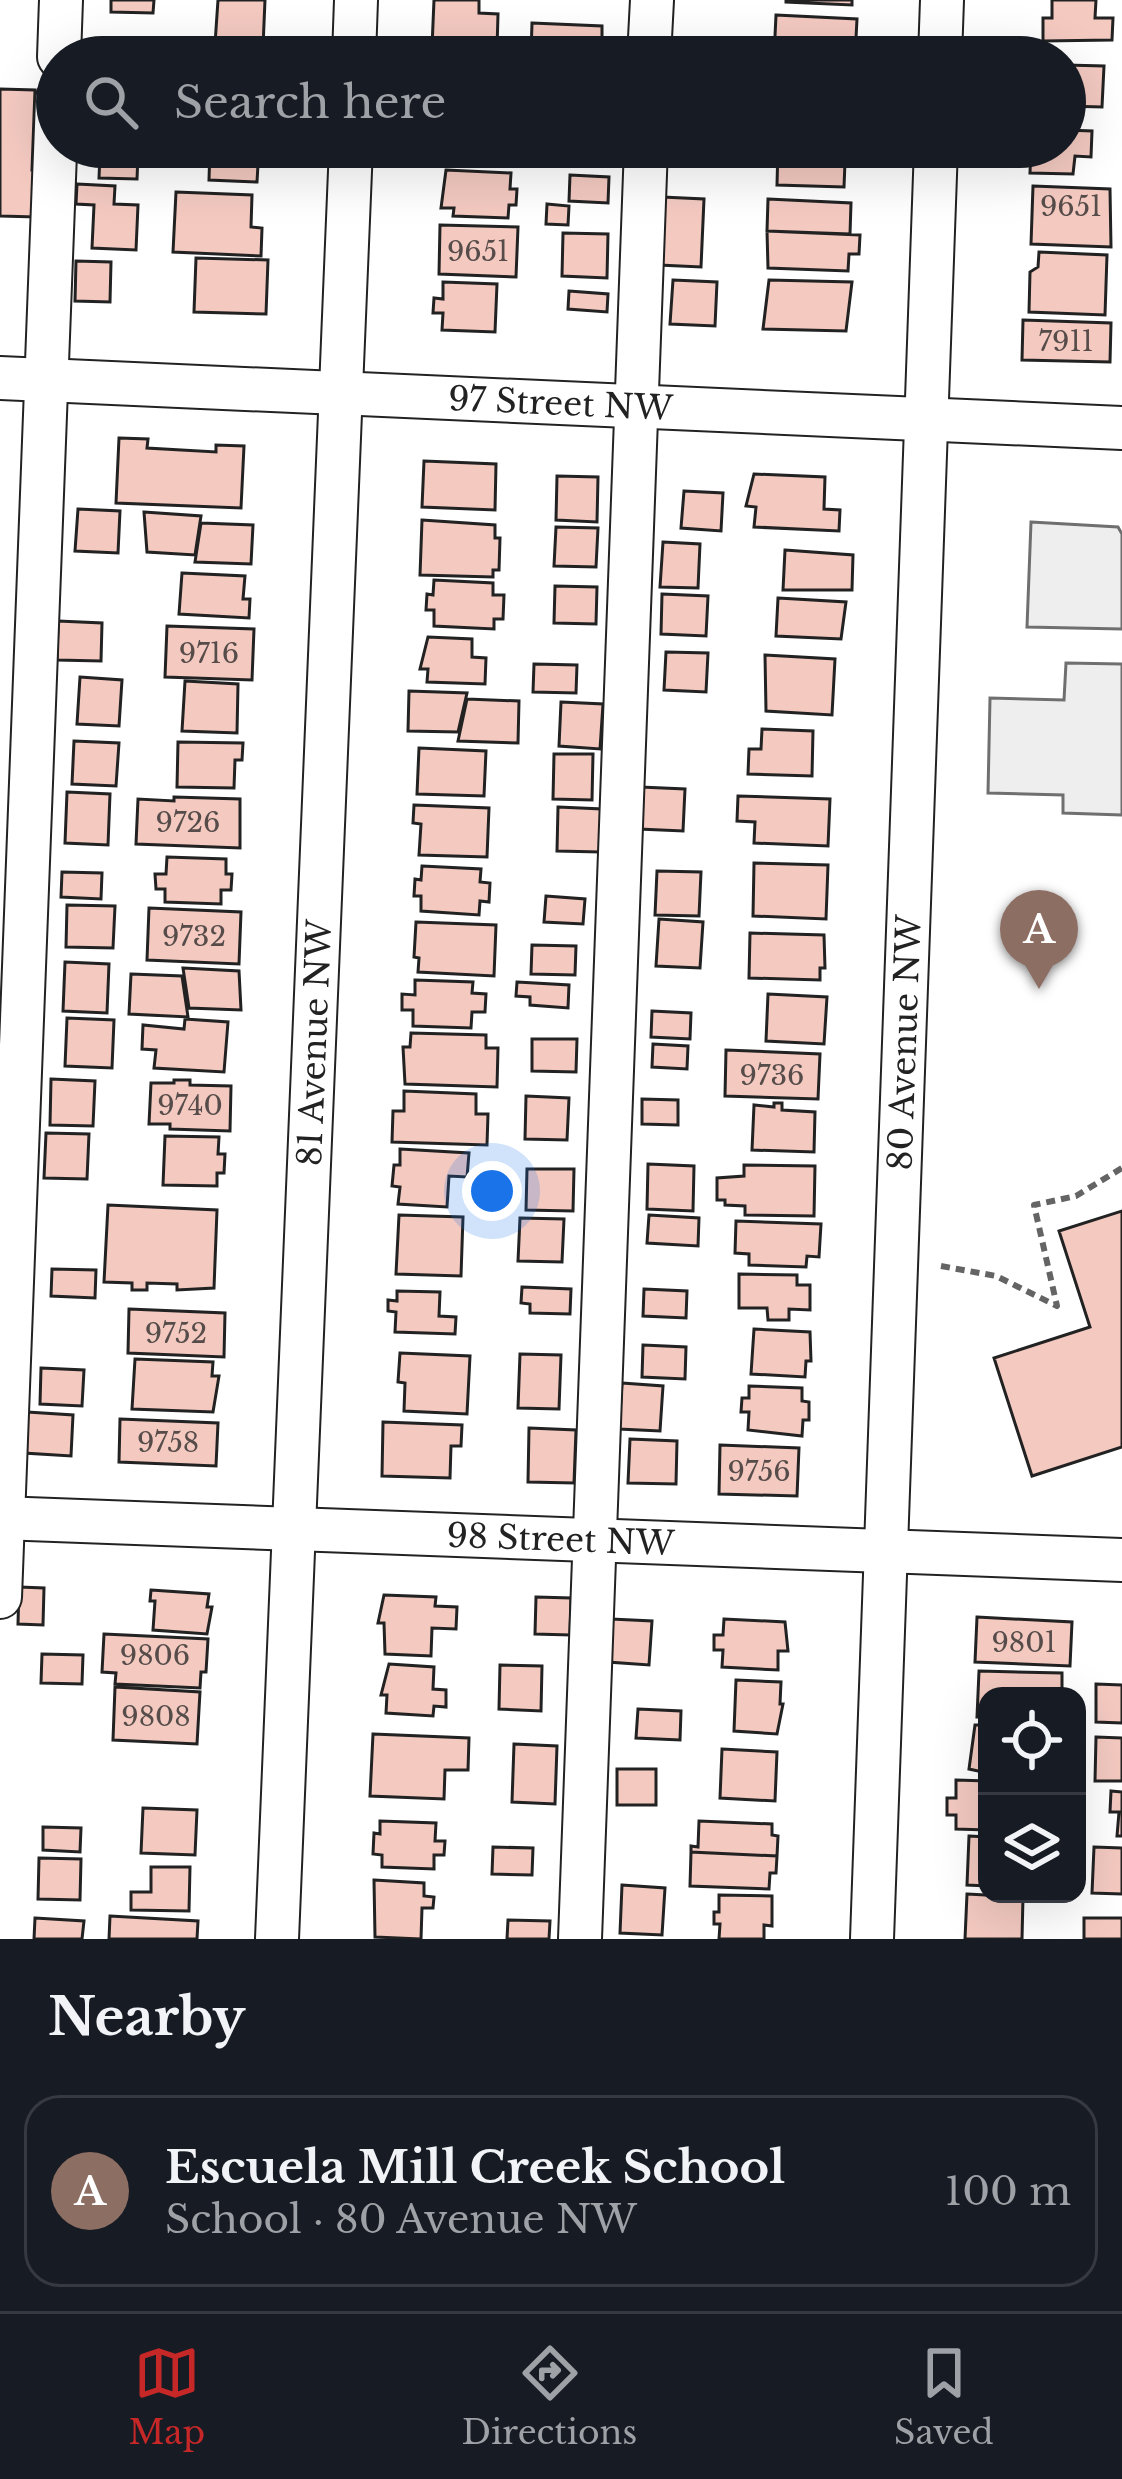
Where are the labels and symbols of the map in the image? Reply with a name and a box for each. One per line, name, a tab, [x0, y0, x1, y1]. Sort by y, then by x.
house number: 9651	[1040, 190, 1102, 223]
house number: 9651	[447, 235, 509, 268]
house number: 7911	[1039, 325, 1094, 358]
street label: 97 Street NW	[447, 377, 675, 429]
house number: 9716	[179, 637, 239, 670]
house number: 9726	[156, 806, 220, 839]
pin: A	[1000, 890, 1078, 989]
street label: 80 Avenue NW	[879, 913, 929, 1171]
street label: 81 Avenue NW	[288, 917, 340, 1167]
house number: 9732	[162, 920, 226, 953]
house number: 9736	[740, 1059, 804, 1092]
house number: 9740	[157, 1089, 223, 1122]
your location	[462, 1161, 522, 1221]
house number: 9752	[145, 1317, 207, 1350]
house number: 9758	[137, 1426, 199, 1459]
house number: 9756	[727, 1455, 791, 1488]
street label: 98 Street NW	[446, 1514, 677, 1564]
house number: 9801	[991, 1626, 1057, 1659]
house number: 9806	[120, 1639, 190, 1672]
house number: 9808	[121, 1700, 191, 1733]

